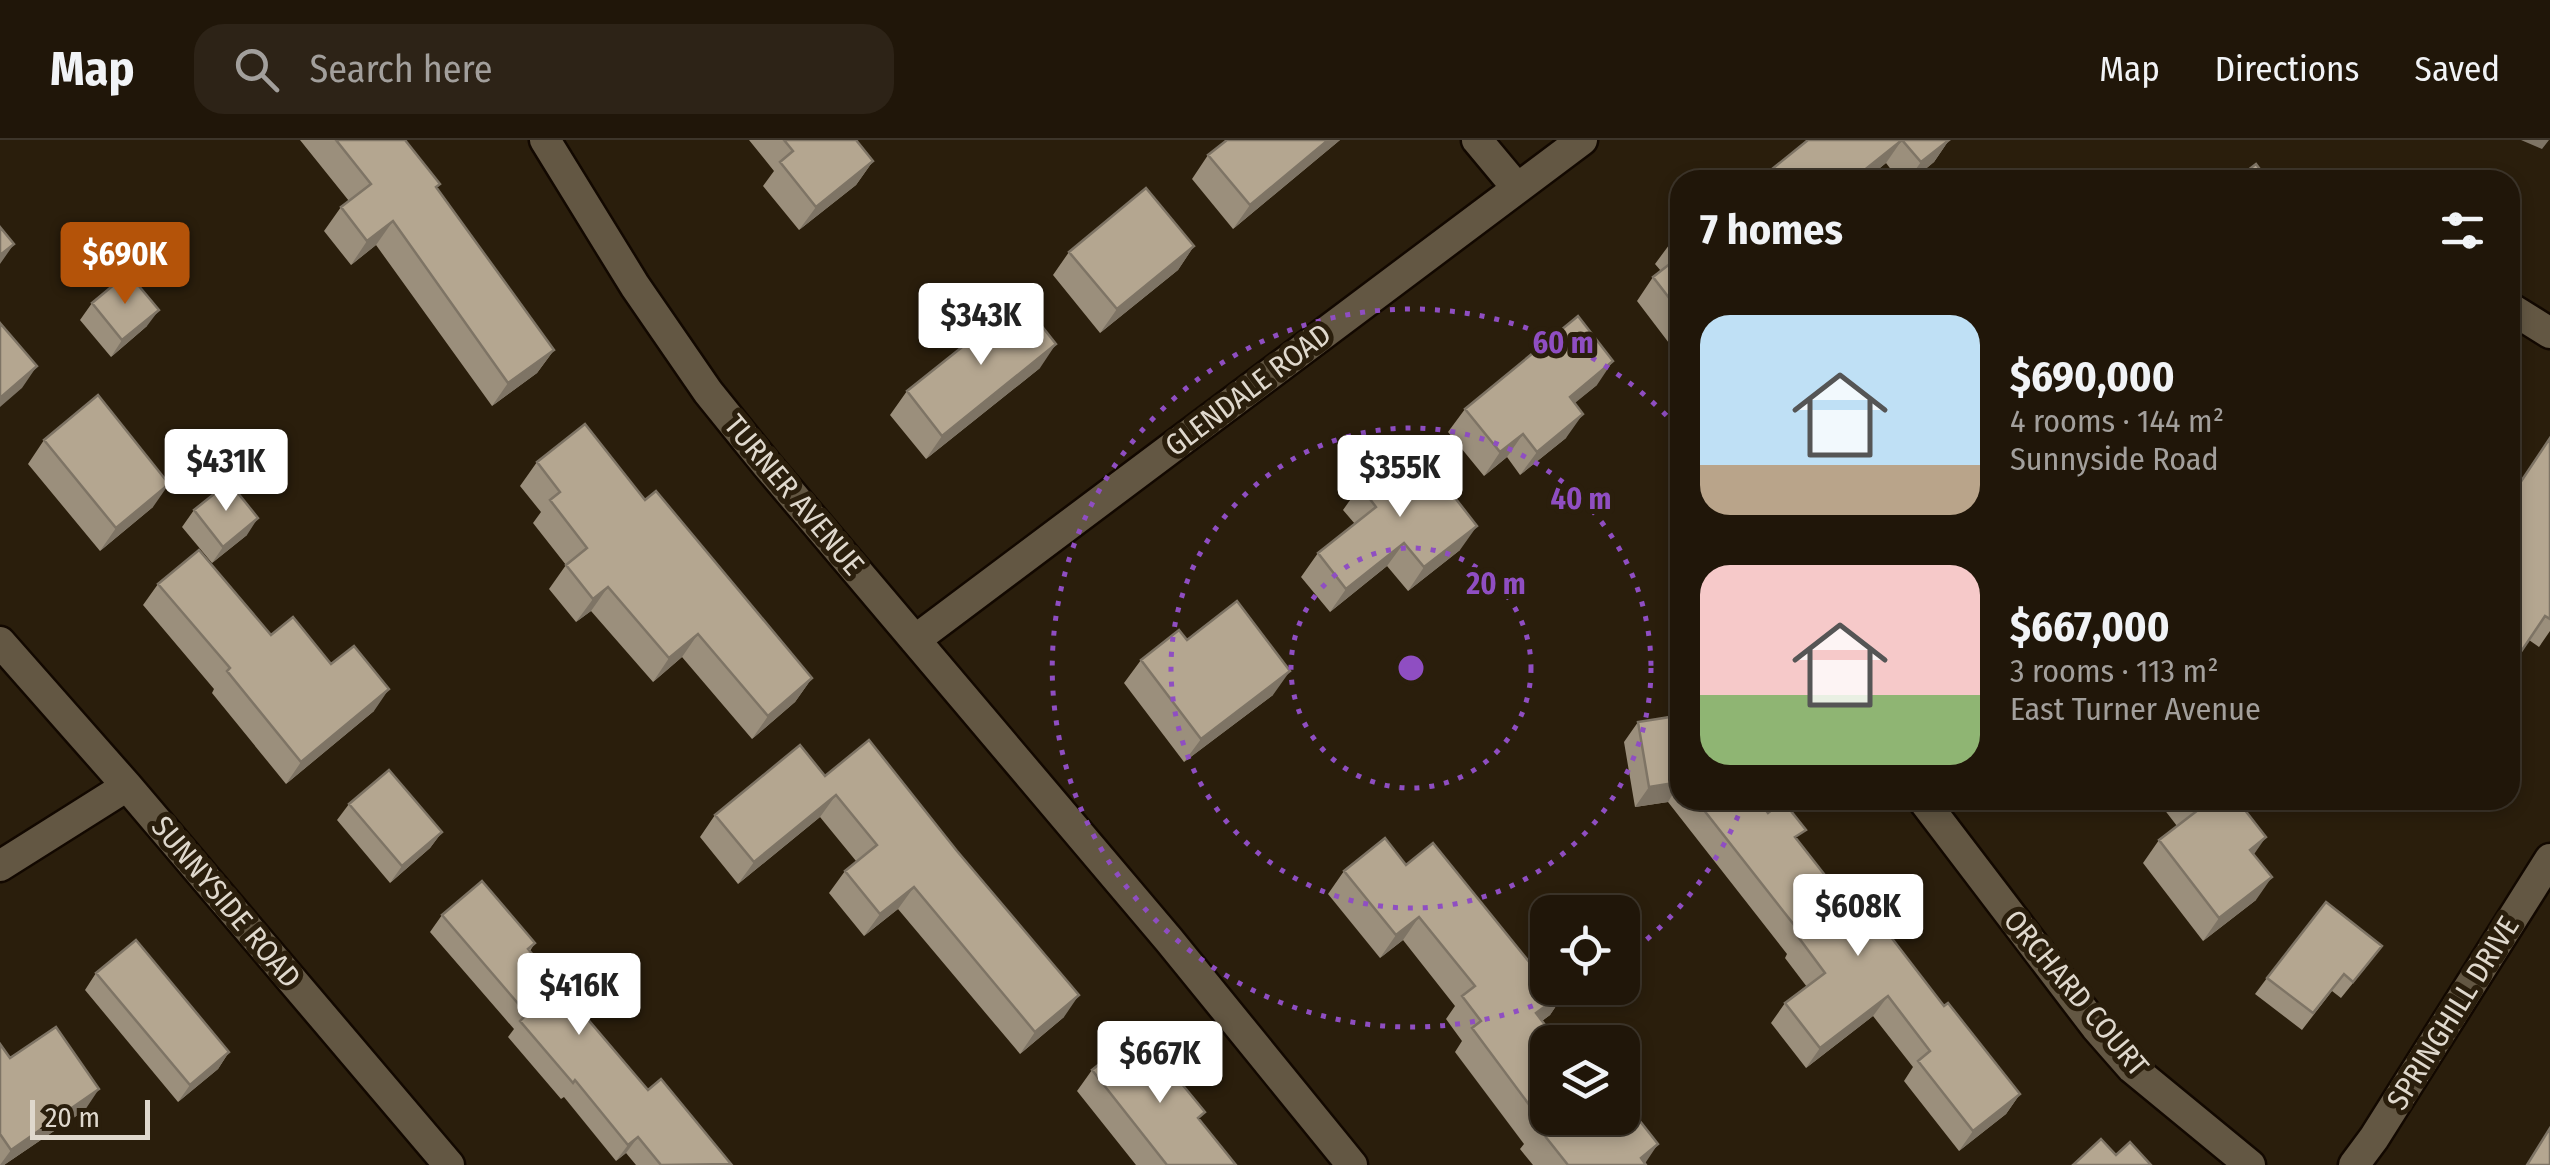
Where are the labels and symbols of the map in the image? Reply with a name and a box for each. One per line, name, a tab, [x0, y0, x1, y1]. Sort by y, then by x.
pin: $690K	[55, 222, 195, 307]
pin: $343K	[911, 283, 1051, 368]
street label: GLENDALE ROAD	[1158, 316, 1338, 464]
text: 60 m	[1532, 325, 1594, 361]
street label: TURNER AVENUE	[717, 408, 871, 582]
pin: $431K	[156, 429, 296, 514]
pin: $355K	[1330, 435, 1470, 520]
text: 40 m	[1551, 481, 1611, 517]
text: 20 m	[1465, 566, 1526, 602]
centre of rings	[1393, 650, 1429, 686]
street label: SUNNYSIDE ROAD	[144, 809, 308, 995]
pin: $608K	[1788, 874, 1928, 959]
street label: ORCHARD COURT	[1996, 903, 2156, 1083]
street label: SPRINGHILL DRIVE	[2379, 910, 2527, 1116]
pin: $416K	[509, 953, 649, 1038]
pin: $667K	[1090, 1021, 1230, 1106]
scale bar	[30, 1095, 150, 1140]

